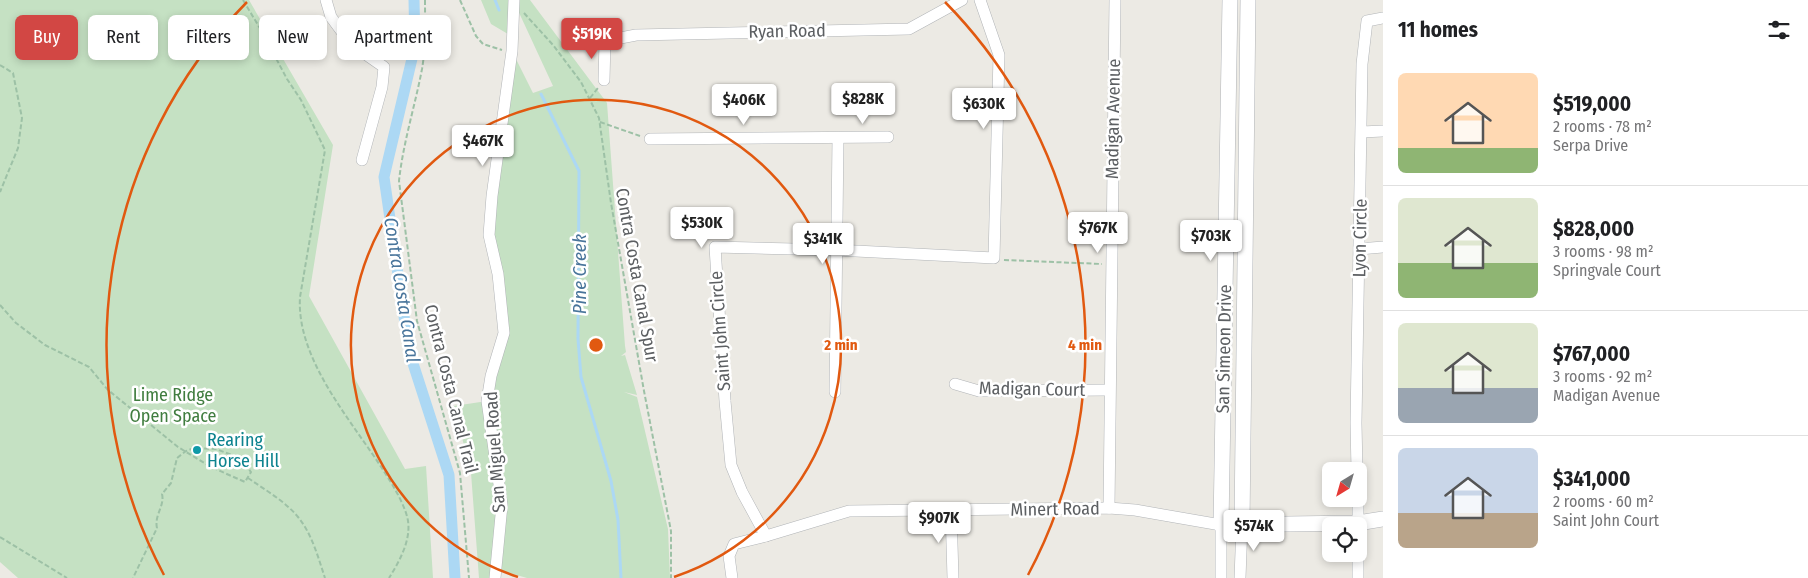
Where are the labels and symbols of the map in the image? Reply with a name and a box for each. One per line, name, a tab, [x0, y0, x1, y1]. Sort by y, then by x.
pin: $519K	[557, 18, 627, 60]
street label: Ryan Road	[748, 19, 826, 43]
street label: Madigan Avenue	[1101, 58, 1125, 179]
pin: $828K	[828, 82, 898, 125]
pin: $406K	[709, 84, 779, 126]
pin: $630K	[949, 88, 1019, 130]
pin: $467K	[448, 124, 518, 167]
street label: Contra Costa Canal Spur	[611, 186, 663, 364]
street label: Lyon Circle	[1348, 198, 1372, 278]
pin: $530K	[667, 206, 737, 249]
pin: $767K	[1063, 212, 1133, 254]
water label: Contra Costa Canal	[379, 216, 425, 364]
pin: $703K	[1176, 220, 1246, 262]
pin: $341K	[788, 222, 858, 265]
water label: Pine Creek	[568, 234, 591, 314]
street label: Saint John Circle	[705, 270, 735, 392]
street label: San Simeon Drive	[1212, 284, 1236, 414]
street label: Contra Costa Canal Trail	[419, 302, 483, 476]
centre of rings	[587, 336, 605, 354]
text: 2 min	[823, 336, 858, 354]
text: 4 min	[1068, 336, 1102, 354]
street label: Madigan Court	[979, 377, 1085, 401]
park label: Lime Ridge Open Space	[130, 384, 217, 427]
street label: San Miguel Road	[480, 391, 510, 513]
place label: Rearing Horse Hill	[207, 429, 279, 472]
marker: Rearing Horse Hill	[191, 444, 203, 456]
north arrow	[1322, 462, 1368, 508]
street label: Minert Road	[1010, 497, 1100, 521]
pin: $907K	[904, 502, 974, 544]
pin: $574K	[1219, 510, 1289, 552]

